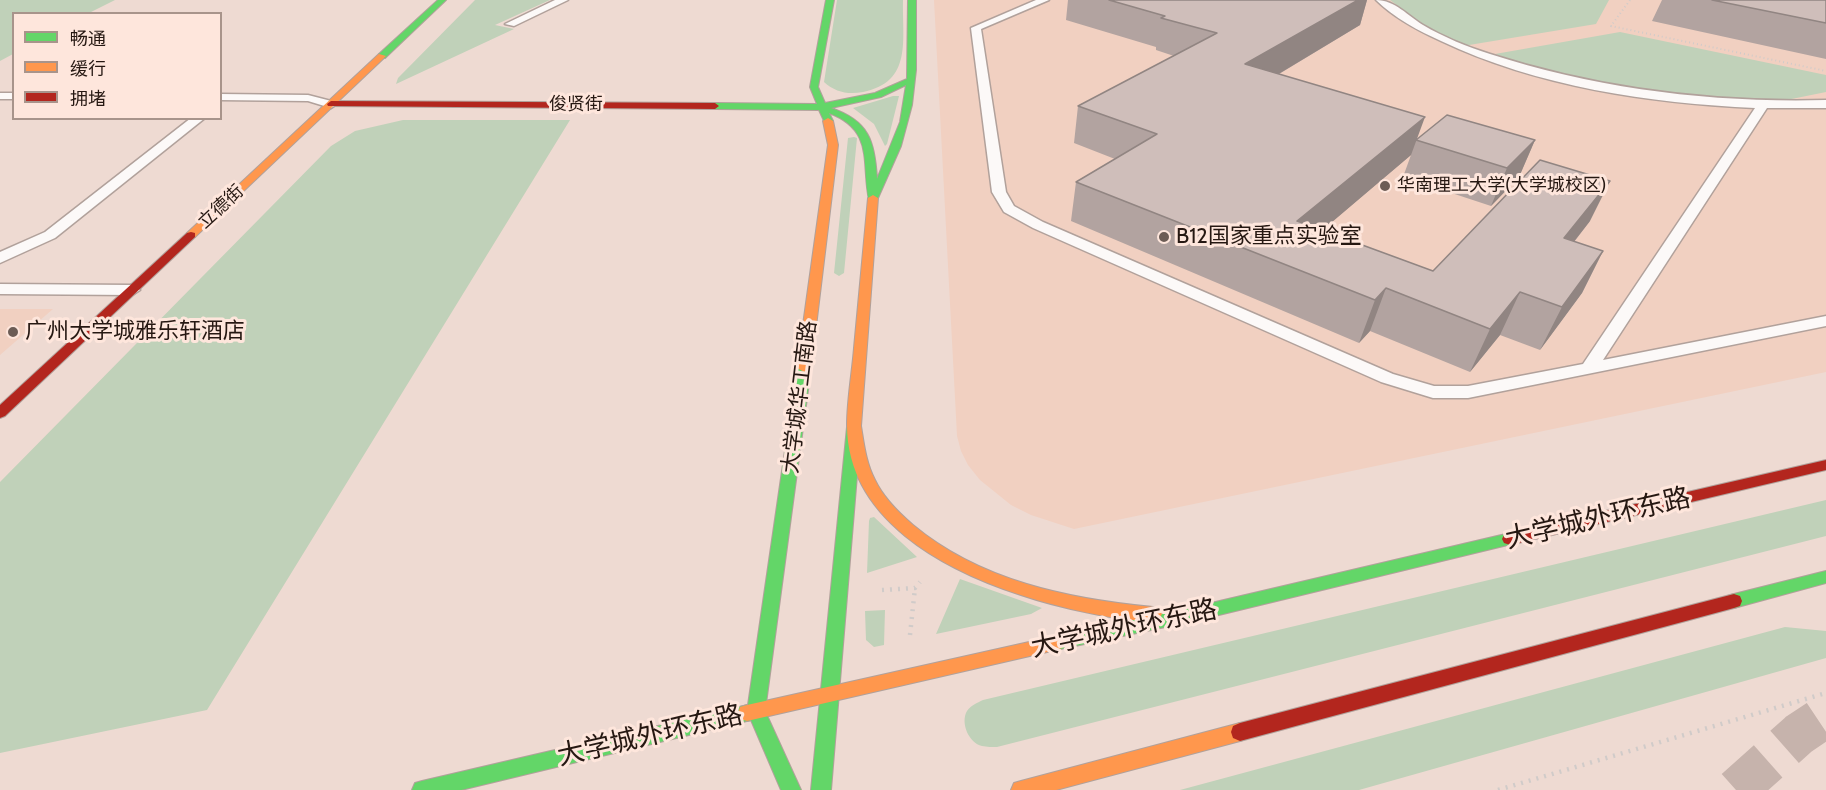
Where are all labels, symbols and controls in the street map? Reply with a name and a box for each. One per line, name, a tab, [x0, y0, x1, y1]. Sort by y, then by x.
legend	[12, 12, 222, 120]
text: 畅通	[70, 28, 106, 50]
text: 缓行	[70, 58, 106, 80]
text: 拥堵	[70, 88, 106, 110]
street label: 俊贤街	[549, 94, 603, 116]
place label: 华南理工大学(大学城校区)	[1397, 175, 1606, 197]
marker: 华南理工大学(大学城校区)	[1378, 179, 1392, 193]
street label: 立德街	[194, 181, 248, 233]
place label: B12国家重点实验室	[1176, 224, 1362, 250]
marker: B12国家重点实验室	[1157, 230, 1171, 244]
place label: 广州大学城雅乐轩酒店	[25, 319, 245, 345]
street label: 大学城华工南路	[778, 319, 822, 475]
marker: 广州大学城雅乐轩酒店	[6, 325, 20, 339]
street label: 大学城外环东路	[1502, 482, 1694, 556]
street label: 大学城外环东路	[1028, 594, 1220, 664]
street label: 大学城外环东路	[554, 699, 746, 773]

